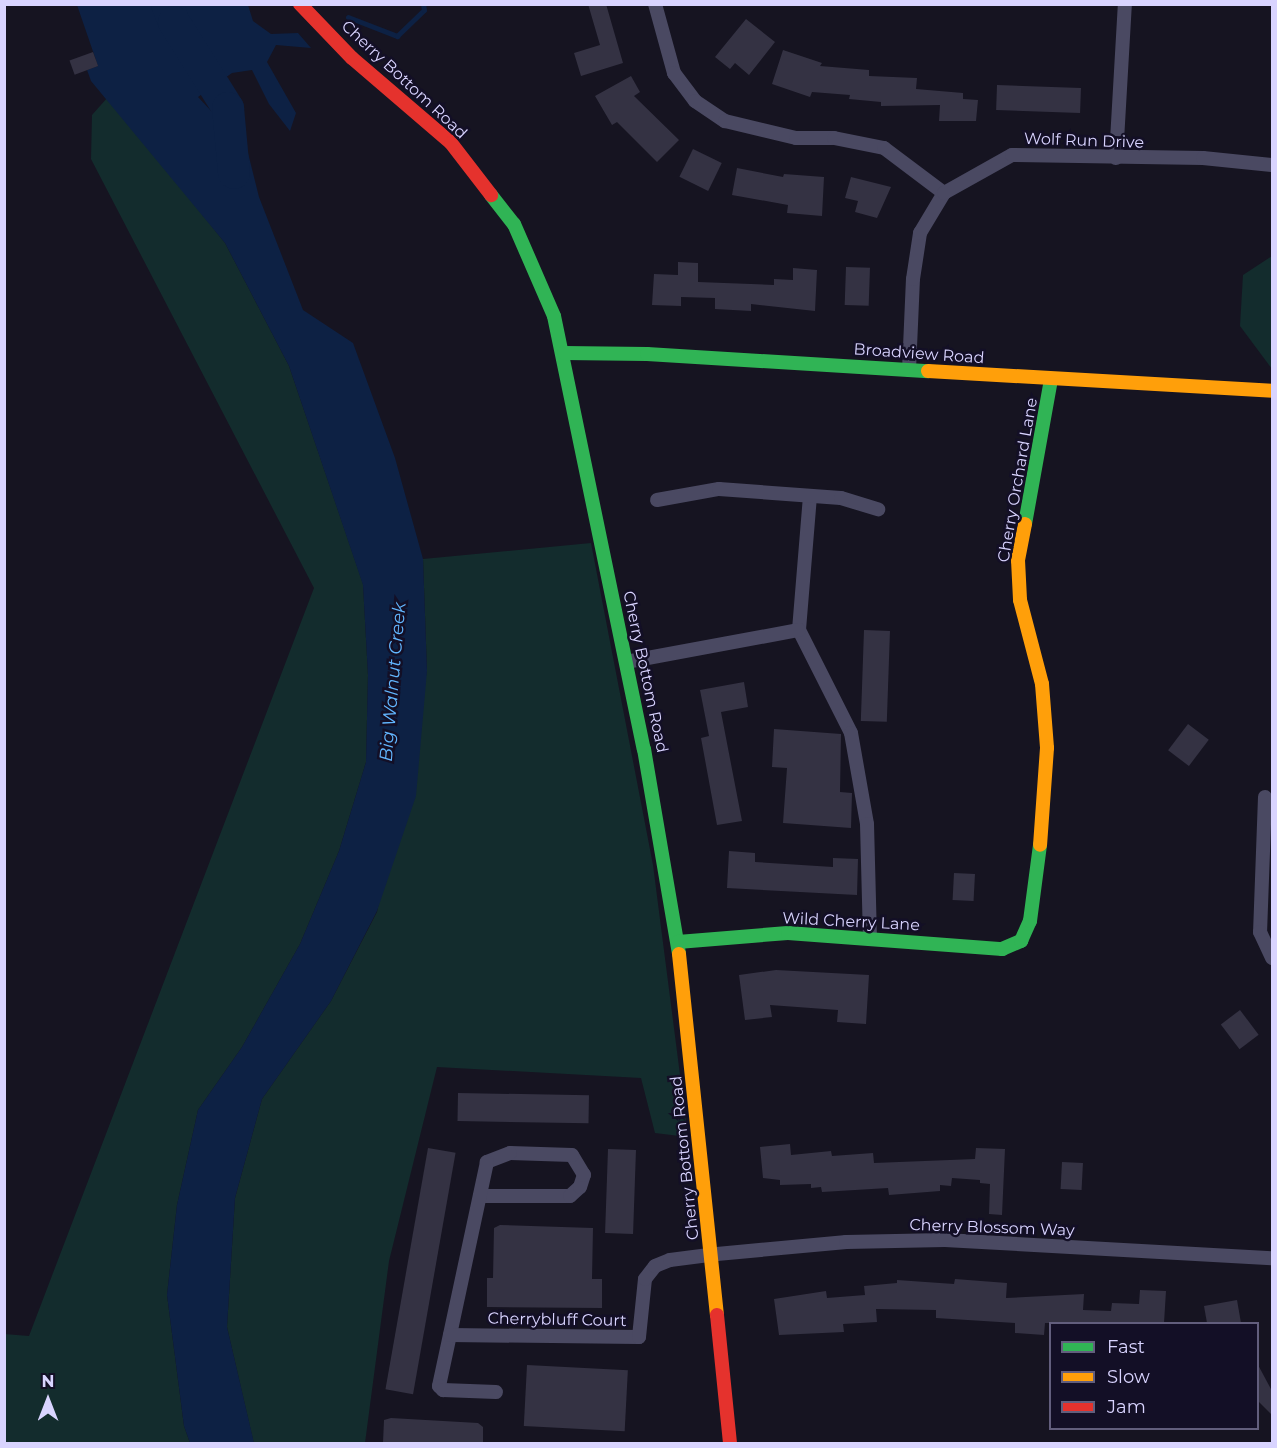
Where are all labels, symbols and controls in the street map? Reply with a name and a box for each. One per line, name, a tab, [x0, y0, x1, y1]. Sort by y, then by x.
street label: Cherry Bottom Road	[337, 17, 471, 143]
street label: Wolf Run Drive	[1024, 129, 1144, 153]
street label: Broadview Road	[853, 340, 985, 368]
street label: Cherry Orchard Lane	[994, 396, 1042, 564]
street label: Cherry Bottom Road	[618, 589, 672, 755]
water label: Big Walnut Creek	[375, 601, 411, 763]
street label: Wild Cherry Lane	[782, 909, 920, 935]
street label: Cherry Bottom Road	[667, 1075, 703, 1241]
street label: Cherry Blossom Way	[909, 1216, 1075, 1240]
street label: Cherrybluff Court	[487, 1309, 627, 1331]
legend	[1049, 1322, 1259, 1430]
text: Fast	[1107, 1336, 1145, 1358]
text: Slow	[1107, 1366, 1150, 1388]
north arrow	[18, 1370, 78, 1430]
text: N	[42, 1372, 54, 1391]
text: Jam	[1107, 1396, 1146, 1418]

